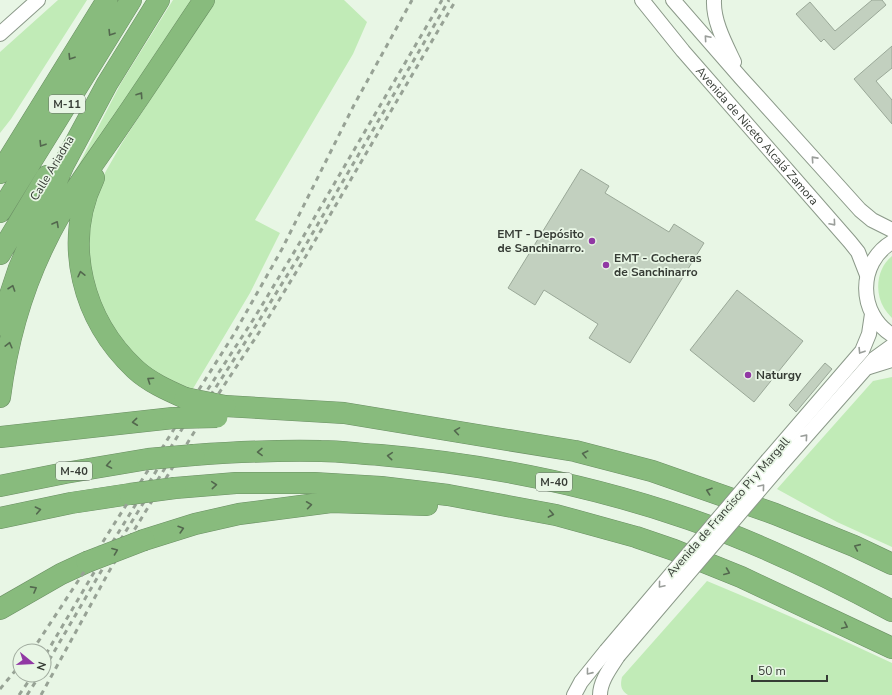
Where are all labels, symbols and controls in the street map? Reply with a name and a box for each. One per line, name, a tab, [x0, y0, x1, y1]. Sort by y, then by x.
one-way arrow	[108, 29, 115, 36]
one-way arrow	[704, 35, 711, 43]
one-way arrow	[69, 53, 76, 60]
street label: Avenida de Niceto Alcalá Zamora	[692, 63, 822, 208]
one-way arrow	[135, 92, 143, 99]
road number: M-11	[49, 95, 85, 113]
street label: Calle Ariadna	[26, 133, 78, 203]
one-way arrow	[39, 140, 47, 147]
one-way arrow	[811, 156, 818, 163]
one-way arrow	[828, 218, 835, 225]
one-way arrow	[51, 220, 58, 228]
place label: EMT - Depósito de Sanchinarro.	[497, 226, 584, 256]
marker: EMT - Depósito de Sanchinarro.	[587, 236, 597, 246]
place label: EMT - Cocheras de Sanchinarro	[614, 250, 702, 280]
marker: EMT - Cocheras de Sanchinarro	[601, 260, 611, 270]
one-way arrow	[78, 271, 86, 277]
one-way arrow	[7, 285, 15, 292]
one-way arrow	[4, 341, 13, 348]
one-way arrow	[859, 347, 866, 354]
place label: Naturgy	[756, 367, 802, 383]
marker: Naturgy	[743, 370, 753, 380]
one-way arrow	[147, 377, 154, 385]
one-way arrow	[131, 418, 138, 427]
one-way arrow	[454, 427, 460, 436]
street label: Avenida de Francisco Pi y Margall	[663, 433, 794, 580]
one-way arrow	[800, 435, 807, 442]
one-way arrow	[257, 448, 263, 456]
one-way arrow	[582, 450, 588, 458]
one-way arrow	[387, 452, 393, 461]
one-way arrow	[106, 461, 112, 469]
road number: M-40	[56, 462, 92, 480]
road number: M-40	[536, 473, 572, 491]
one-way arrow	[211, 480, 217, 489]
one-way arrow	[757, 485, 764, 492]
one-way arrow	[706, 487, 713, 496]
one-way arrow	[306, 501, 312, 510]
one-way arrow	[35, 506, 41, 514]
one-way arrow	[548, 509, 554, 518]
one-way arrow	[178, 525, 185, 534]
one-way arrow	[853, 544, 860, 552]
one-way arrow	[112, 547, 119, 555]
one-way arrow	[724, 567, 731, 575]
one-way arrow	[658, 581, 665, 588]
one-way arrow	[30, 587, 37, 594]
one-way arrow	[841, 621, 849, 629]
north arrow	[12, 643, 52, 683]
scale bar	[752, 657, 827, 683]
text: N	[33, 660, 49, 672]
text: 50 m	[758, 663, 786, 679]
one-way arrow	[586, 668, 593, 675]

